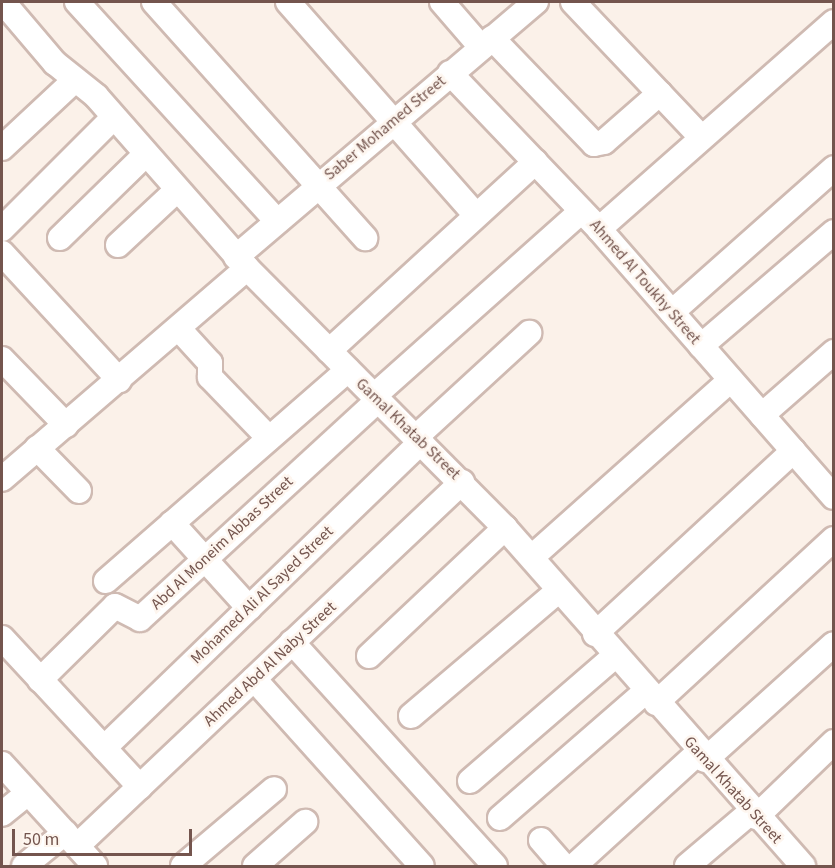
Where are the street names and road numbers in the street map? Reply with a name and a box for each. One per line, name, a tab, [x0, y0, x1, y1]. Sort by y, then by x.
street label: Saber Mohamed Street	[320, 72, 450, 184]
street label: Ahmed Al Toukhy Street	[586, 216, 704, 348]
street label: Gamal Khatab Street	[352, 374, 464, 484]
street label: Abd Al Moneim Abbas Street	[147, 472, 297, 614]
street label: Mohamed Ali Al Sayed Street	[187, 522, 337, 668]
street label: Ahmed Abd Al Naby Street	[200, 598, 340, 730]
street label: Gamal Khatab Street	[680, 732, 786, 848]

